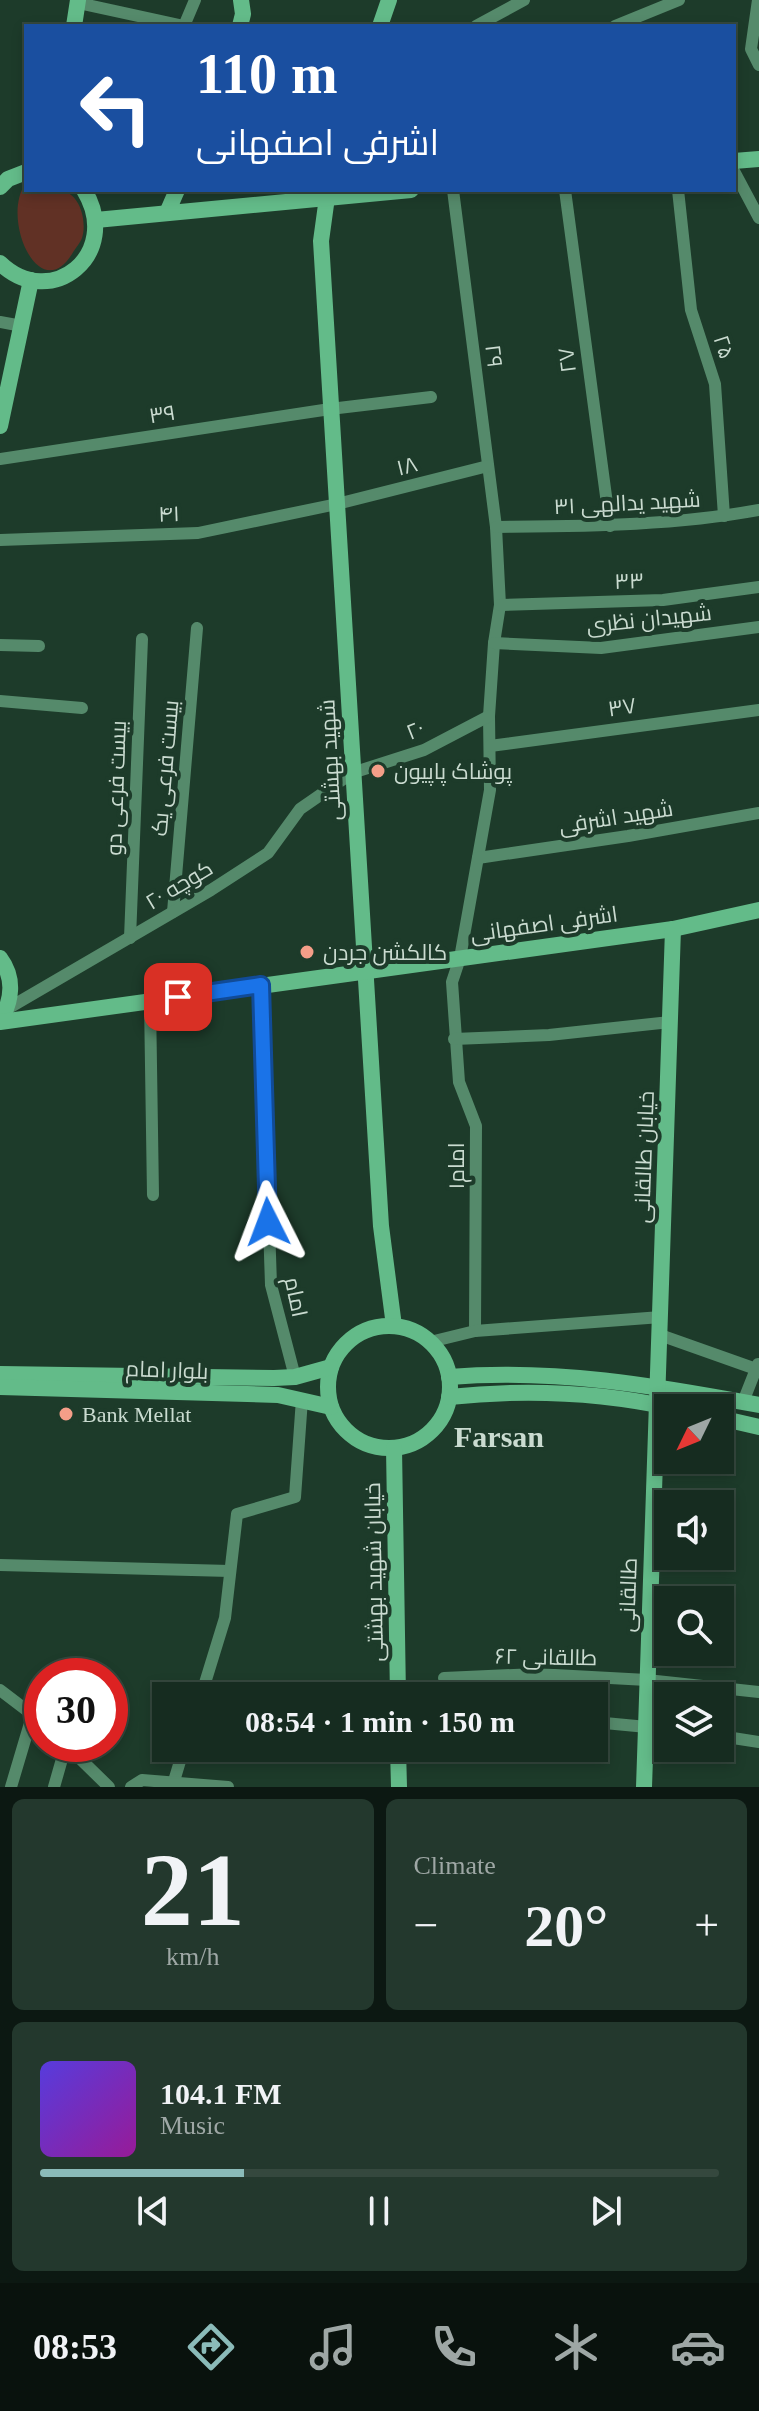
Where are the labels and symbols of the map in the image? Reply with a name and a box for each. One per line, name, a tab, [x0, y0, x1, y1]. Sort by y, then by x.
street label: ۲۵	[708, 332, 740, 362]
street label: ۲۹	[480, 343, 508, 369]
street label: ۲۷	[553, 346, 581, 374]
street label: ۳۹	[147, 400, 177, 428]
street label: ۱۸	[394, 451, 420, 481]
street label: ۳۱ شهید یدالهی	[553, 487, 701, 520]
street label: ۴۱	[158, 501, 180, 527]
street label: ۳۳	[614, 568, 644, 594]
street label: شهیدان نظری	[585, 600, 713, 639]
street label: ۳۷	[606, 693, 638, 721]
street label: بیست فرعی یک	[147, 699, 184, 837]
street label: شهید بهشتی	[314, 699, 347, 821]
street label: ۲۰	[402, 715, 428, 745]
street label: بیست فرعی دو	[101, 720, 132, 856]
place label: پوشاک پاپیون	[394, 759, 512, 786]
marker: پوشاک پاپیون	[369, 762, 387, 780]
street label: شهید اشرفی	[557, 796, 675, 839]
street label: کوچه ۲۰	[141, 855, 218, 916]
street label: اشرفی اصفهانی	[469, 901, 619, 948]
place label: کالکشن جردن	[323, 940, 447, 966]
marker: کالکشن جردن	[298, 943, 316, 961]
pin	[144, 963, 212, 1031]
street label: خیابان طالقانی	[629, 1090, 660, 1224]
street label: امام۱	[444, 1142, 472, 1190]
position arrow	[226, 1180, 310, 1264]
street label: امام	[277, 1275, 312, 1320]
street label: بلوار امام	[125, 1356, 209, 1387]
north arrow	[654, 1394, 734, 1474]
place label: Bank Mellat	[82, 1402, 191, 1427]
marker: Bank Mellat	[57, 1405, 75, 1423]
district label: Farsan	[454, 1420, 544, 1453]
street label: خیابان شهید بهشتی	[360, 1482, 389, 1662]
street label: طالقانی	[614, 1557, 643, 1633]
street label: طالقانی ۶۲	[495, 1644, 597, 1671]
speed limit sign: 30	[24, 1658, 128, 1762]

